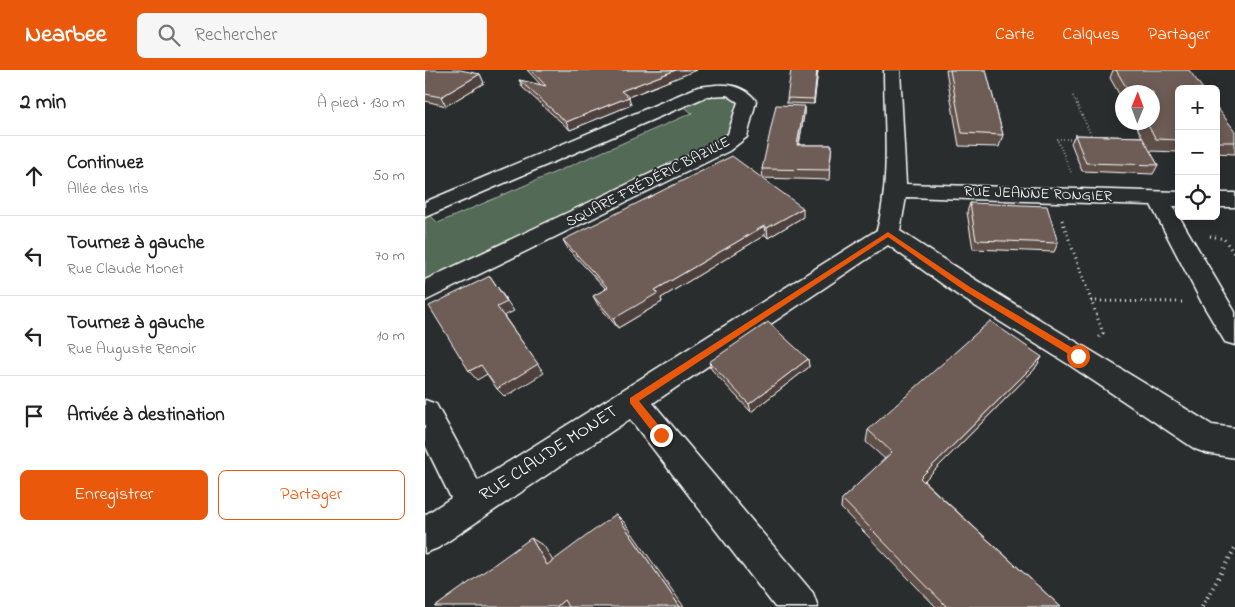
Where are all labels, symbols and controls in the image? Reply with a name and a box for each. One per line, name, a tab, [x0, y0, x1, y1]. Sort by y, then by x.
search box	[137, 13, 487, 58]
text: Nearbee	[25, 18, 107, 53]
icon: search	[155, 21, 183, 49]
text: Rechercher	[195, 22, 277, 49]
text: Carte	[995, 22, 1034, 48]
text: Calques	[1062, 22, 1120, 48]
text: Partager	[1148, 22, 1210, 48]
north arrow	[1115, 85, 1160, 130]
map controls	[1175, 85, 1220, 220]
button: +	[1175, 85, 1220, 130]
text: 2 min	[20, 88, 66, 118]
text: À pied · 130 m	[317, 91, 405, 115]
button: −	[1175, 130, 1220, 175]
street label: SQUARE FRÉDÉRIC BAZILLE	[562, 131, 734, 233]
text: Continuez	[67, 150, 143, 177]
icon: ahead	[20, 162, 48, 190]
text: 50 m	[373, 164, 405, 188]
button: locate	[1175, 175, 1220, 220]
text: Allée des Iris	[67, 177, 149, 201]
street label: RUE JEANNE RONGIER	[964, 180, 1113, 208]
text: Tournez à gauche	[67, 230, 204, 257]
icon: left	[20, 242, 48, 270]
text: 70 m	[375, 244, 405, 268]
text: Rue Claude Monet	[67, 257, 184, 281]
text: Tournez à gauche	[67, 310, 204, 337]
icon: left	[20, 322, 48, 350]
text: 10 m	[377, 324, 405, 348]
text: Rue Auguste Renoir	[67, 337, 196, 361]
route start	[1067, 345, 1090, 368]
street label: RUE CLAUDE MONET	[475, 399, 623, 509]
icon: arrive	[20, 402, 48, 430]
text: Arrivée à destination	[67, 402, 225, 429]
route end	[650, 424, 673, 447]
button: Enregistrer	[20, 470, 208, 520]
button: Partager	[218, 470, 405, 520]

